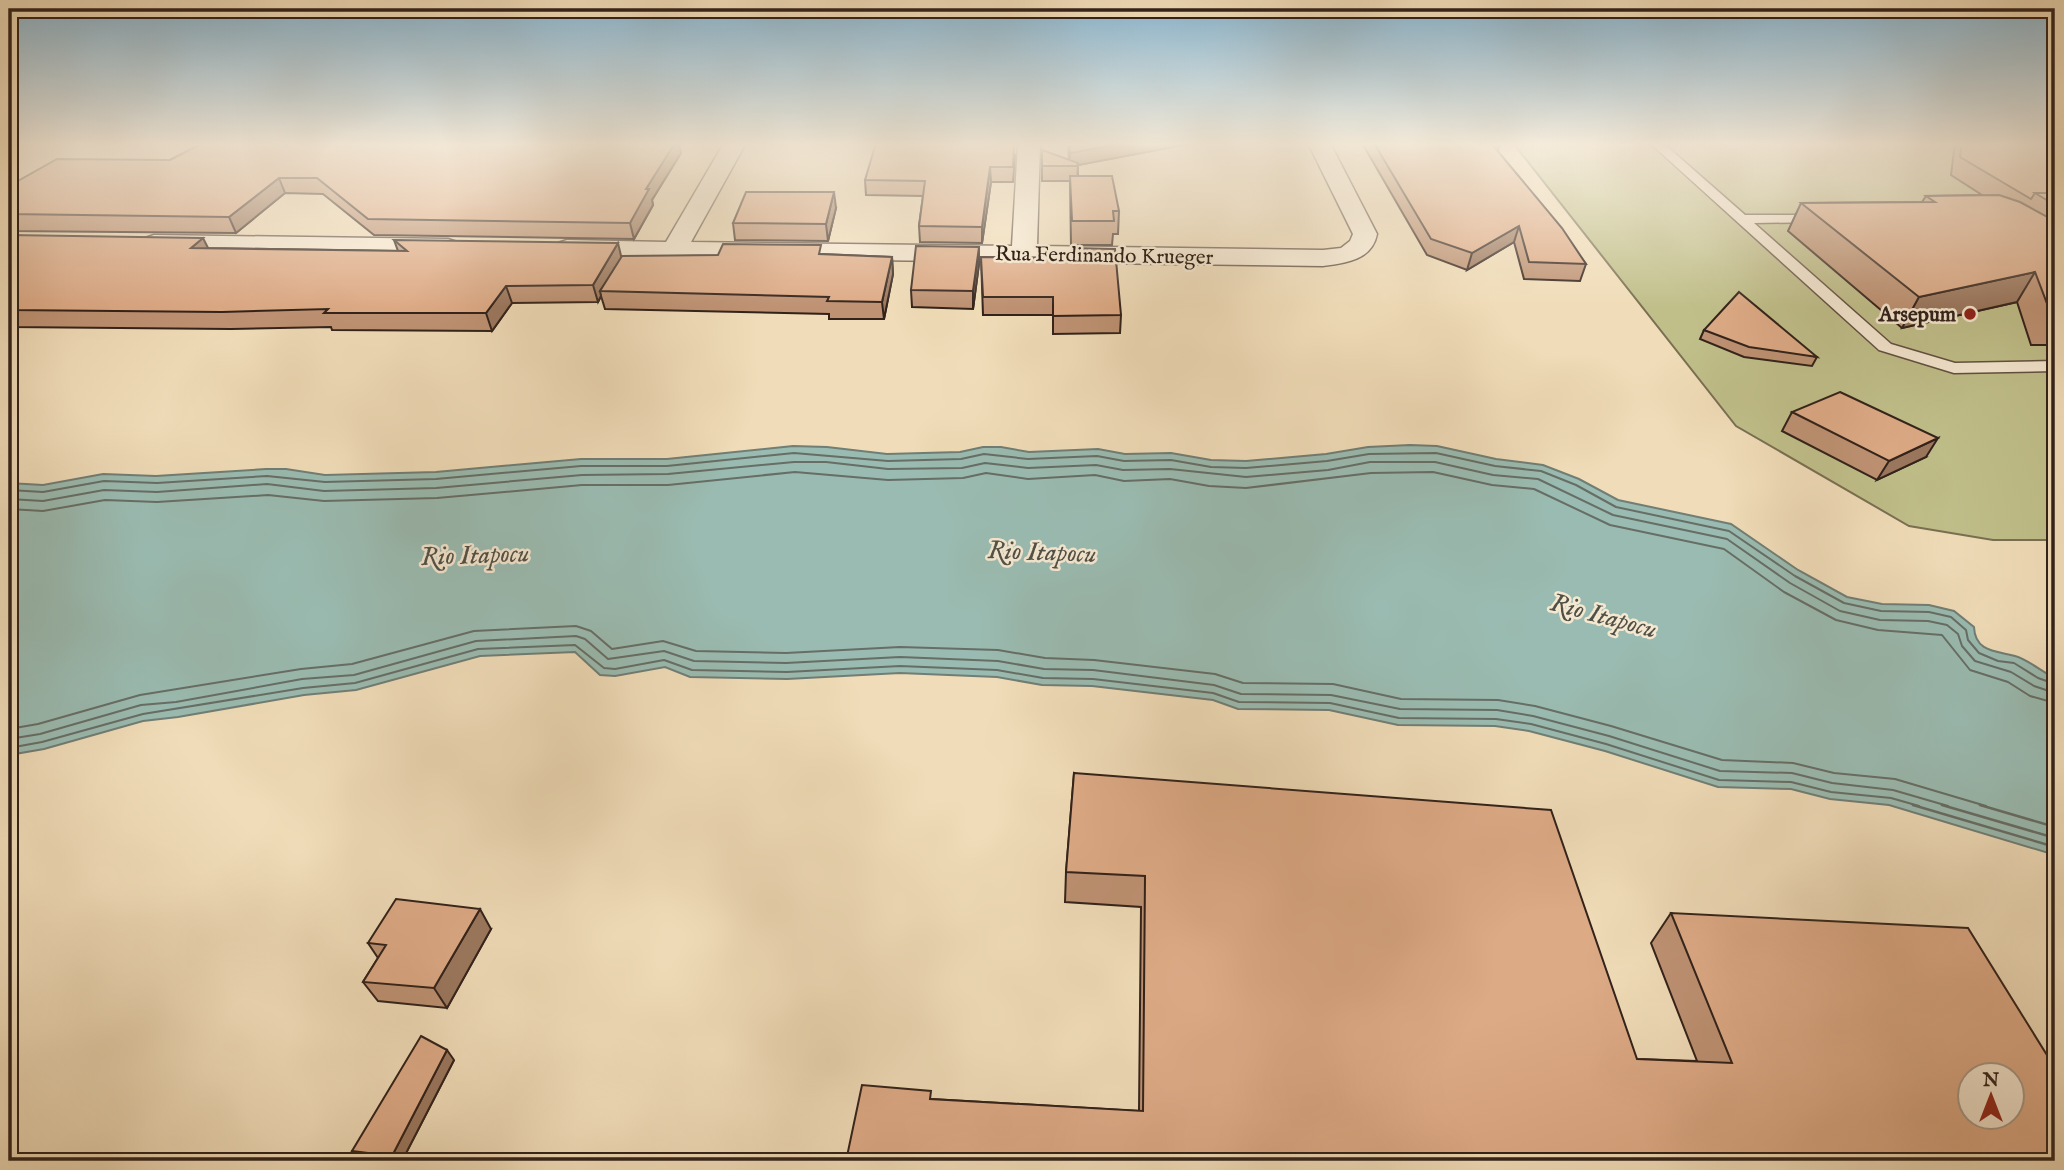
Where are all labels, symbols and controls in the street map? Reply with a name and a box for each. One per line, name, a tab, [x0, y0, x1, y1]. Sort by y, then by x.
street label: Rua Ferdinando Krueger	[995, 241, 1214, 272]
place label: Arsepum	[1878, 302, 1957, 329]
marker: Arsepum	[1962, 306, 1978, 322]
water label: Rio Itapocu	[987, 534, 1097, 571]
water label: Rio Itapocu	[420, 537, 530, 574]
water label: Rio Itapocu	[1547, 586, 1660, 646]
north arrow	[1955, 1062, 2025, 1132]
text: N	[1982, 1069, 2000, 1093]

